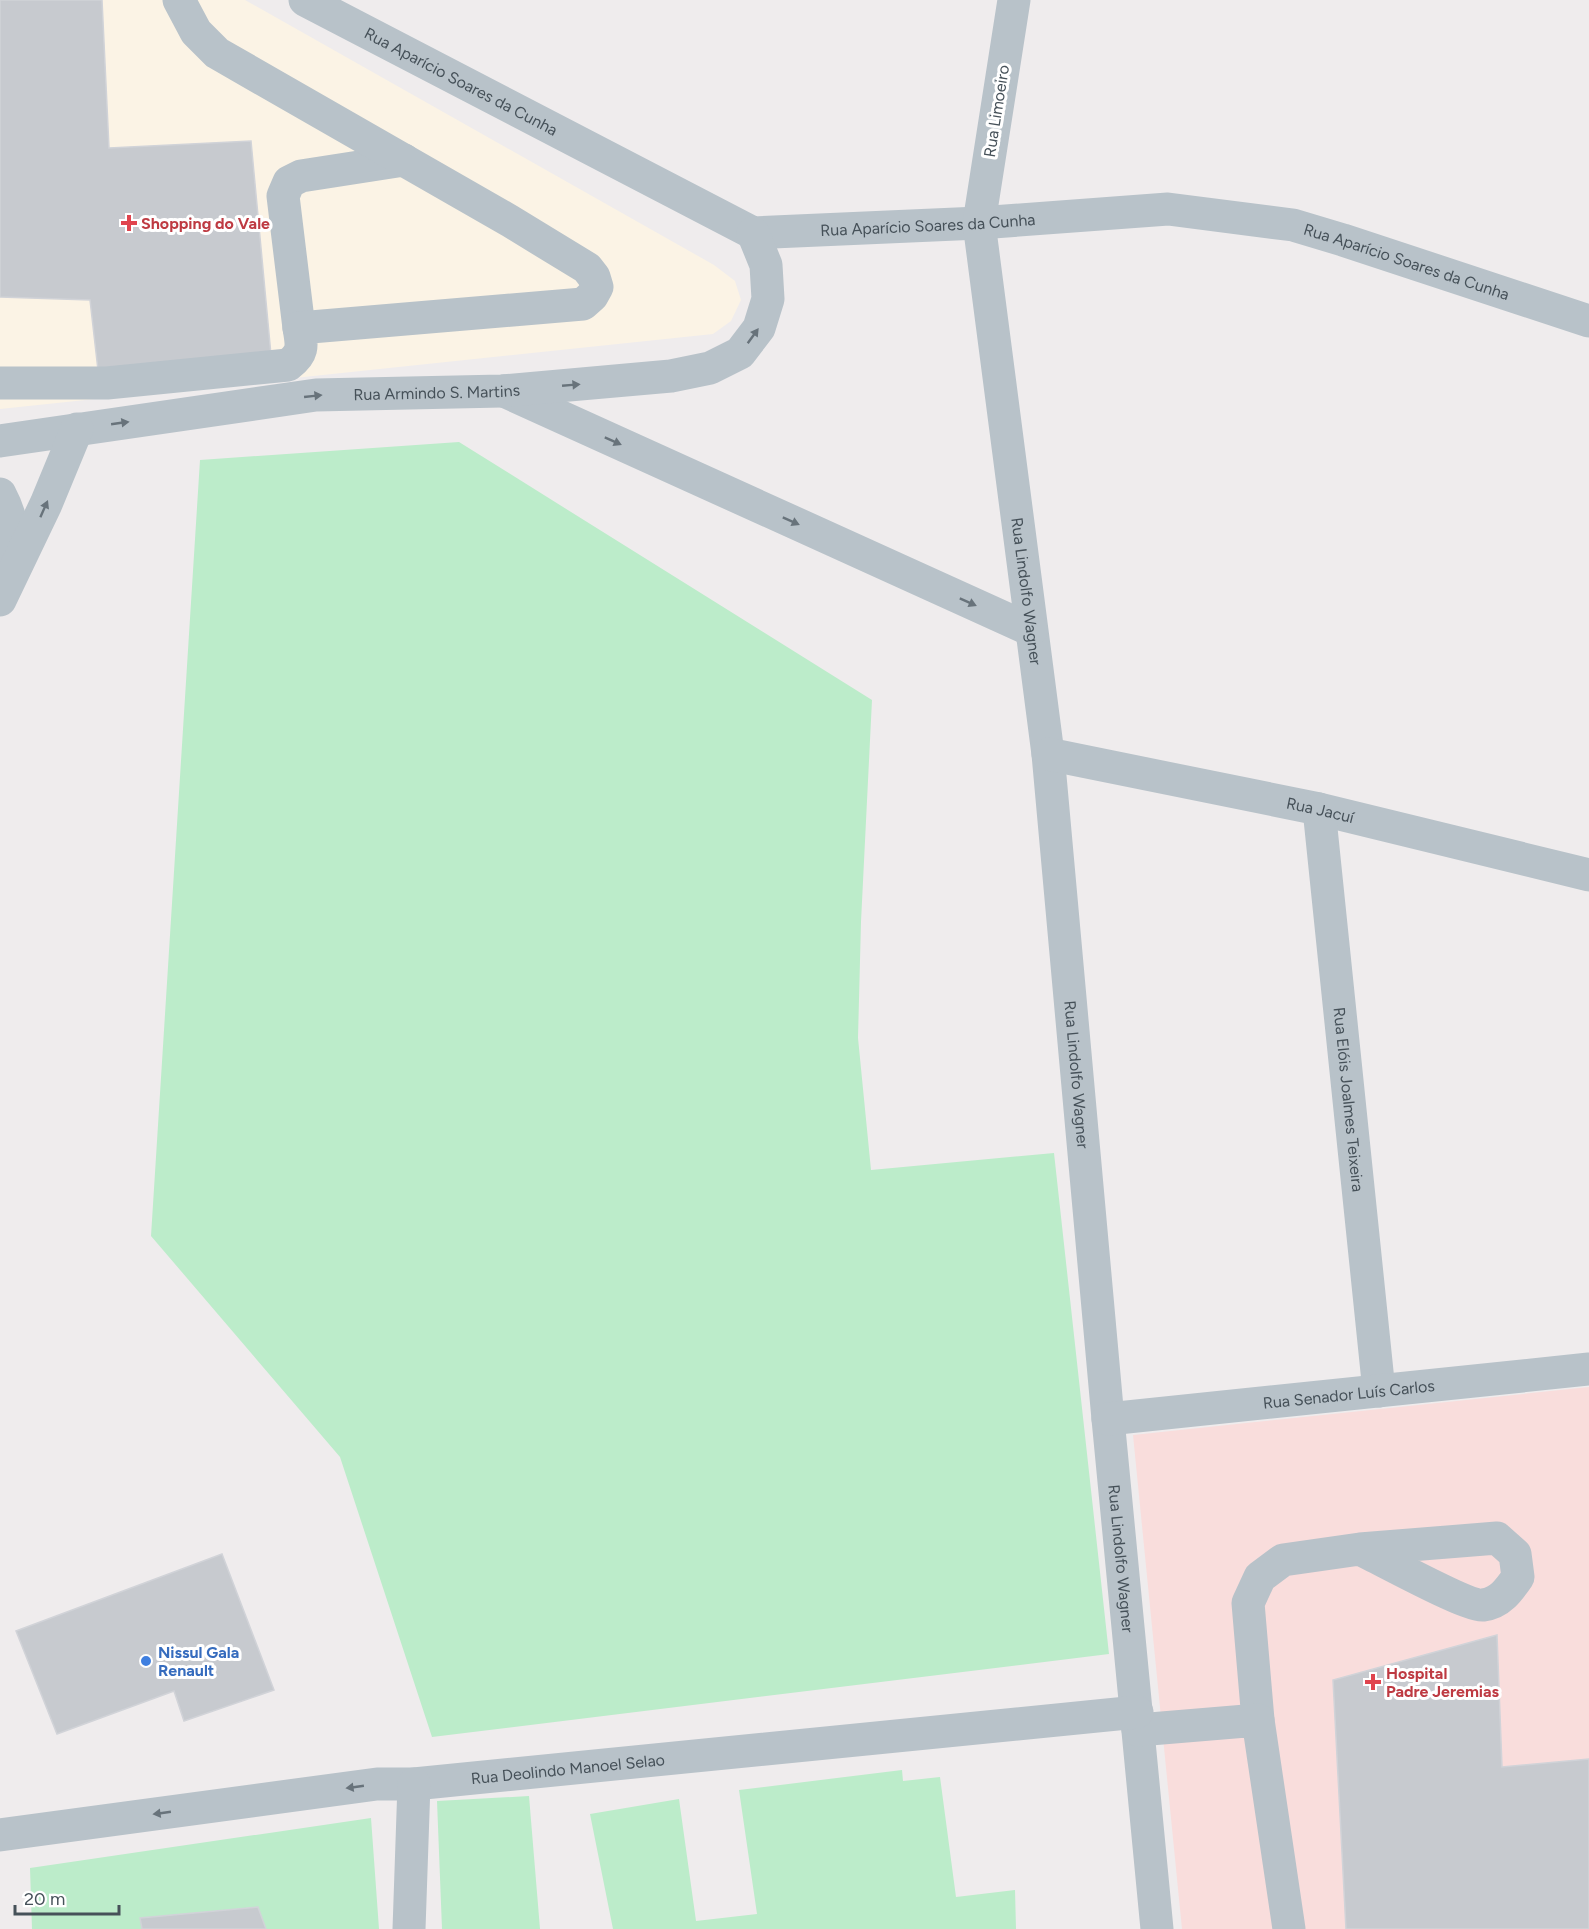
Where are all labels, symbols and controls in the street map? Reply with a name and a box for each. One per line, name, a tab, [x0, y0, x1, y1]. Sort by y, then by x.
street label: Rua Aparício Soares da Cunha	[361, 24, 561, 140]
street label: Rua Limoeiro	[980, 64, 1013, 159]
street label: Rua Aparício Soares da Cunha	[820, 210, 1036, 240]
place label: Shopping do Vale	[141, 214, 270, 233]
marker: Shopping do Vale	[122, 216, 136, 230]
street label: Rua Aparício Soares da Cunha	[1301, 220, 1512, 304]
one-way arrow	[746, 329, 758, 344]
street label: Rua Armindo S. Martins	[353, 380, 521, 404]
one-way arrow	[561, 380, 580, 390]
one-way arrow	[304, 391, 323, 401]
one-way arrow	[111, 419, 130, 428]
one-way arrow	[604, 437, 622, 446]
one-way arrow	[39, 501, 48, 518]
street label: Rua Lindolfo Wagner	[1007, 516, 1045, 667]
one-way arrow	[782, 517, 799, 526]
one-way arrow	[960, 597, 978, 607]
street label: Rua Jacuí	[1285, 794, 1357, 828]
street label: Rua Lindolfo Wagner	[1060, 1000, 1093, 1150]
street label: Rua Elóis Joalmes Teixeira	[1329, 1006, 1367, 1193]
street label: Rua Senador Luís Carlos	[1262, 1376, 1436, 1413]
street label: Rua Lindolfo Wagner	[1104, 1484, 1138, 1634]
place label: Nissul Gala Renault	[158, 1643, 239, 1680]
marker: Nissul Gala Renault	[139, 1654, 153, 1668]
place label: Hospital Padre Jeremias	[1386, 1664, 1500, 1701]
marker: Hospital Padre Jeremias	[1364, 1673, 1382, 1691]
street label: Rua Deolindo Manoel Selao	[470, 1750, 666, 1788]
one-way arrow	[346, 1783, 365, 1792]
one-way arrow	[152, 1809, 171, 1818]
scale bar	[15, 1878, 118, 1916]
text: 20 m	[24, 1888, 65, 1910]

